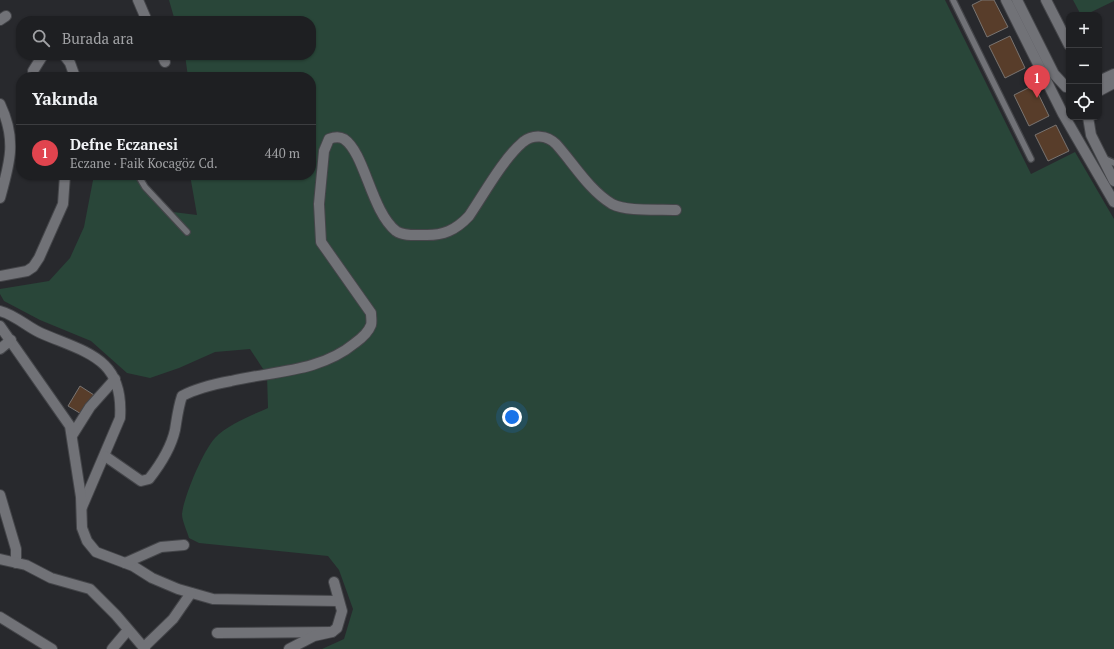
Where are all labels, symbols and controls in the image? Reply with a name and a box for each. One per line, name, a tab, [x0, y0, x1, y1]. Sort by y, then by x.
map controls	[1066, 12, 1102, 120]
button: +	[1066, 12, 1102, 48]
search box	[16, 16, 316, 60]
icon: search	[30, 27, 52, 49]
text: Burada ara	[62, 28, 134, 48]
button: −	[1066, 48, 1102, 84]
pin: 1	[1024, 65, 1050, 98]
button: locate	[1066, 84, 1102, 120]
text: Yakında	[32, 87, 98, 110]
text: Defne Eczanesi	[70, 134, 178, 154]
text: 1	[41, 144, 49, 162]
text: 440 m	[265, 144, 300, 162]
text: Eczane · Faik Kocagöz Cd.	[70, 154, 218, 172]
your location	[502, 407, 522, 427]

